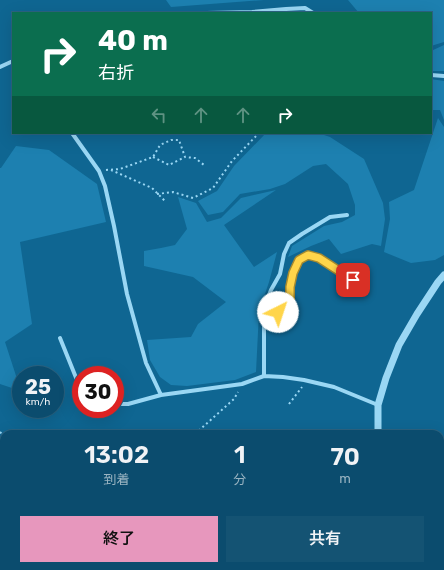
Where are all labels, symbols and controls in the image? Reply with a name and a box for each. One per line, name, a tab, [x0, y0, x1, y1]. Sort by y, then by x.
text: 40 m	[98, 24, 168, 57]
icon: right	[32, 28, 84, 80]
text: 右折	[98, 62, 134, 84]
icon: left	[148, 104, 170, 126]
icon: ahead	[190, 104, 212, 126]
icon: ahead	[232, 104, 254, 126]
icon: right	[274, 104, 296, 126]
pin	[336, 263, 370, 297]
icon: arrive	[342, 269, 364, 291]
position arrow	[257, 291, 299, 333]
speed limit sign: 30	[72, 366, 124, 418]
text: 25	[25, 375, 51, 399]
text: km/h	[26, 396, 50, 408]
text: 13:02	[84, 441, 149, 469]
text: 1	[234, 441, 246, 469]
text: 70	[330, 443, 360, 471]
text: m	[339, 471, 351, 486]
text: 到着	[104, 472, 130, 487]
text: 分	[233, 472, 246, 487]
button: 終了	[20, 516, 218, 562]
button: 共有	[226, 516, 424, 562]

